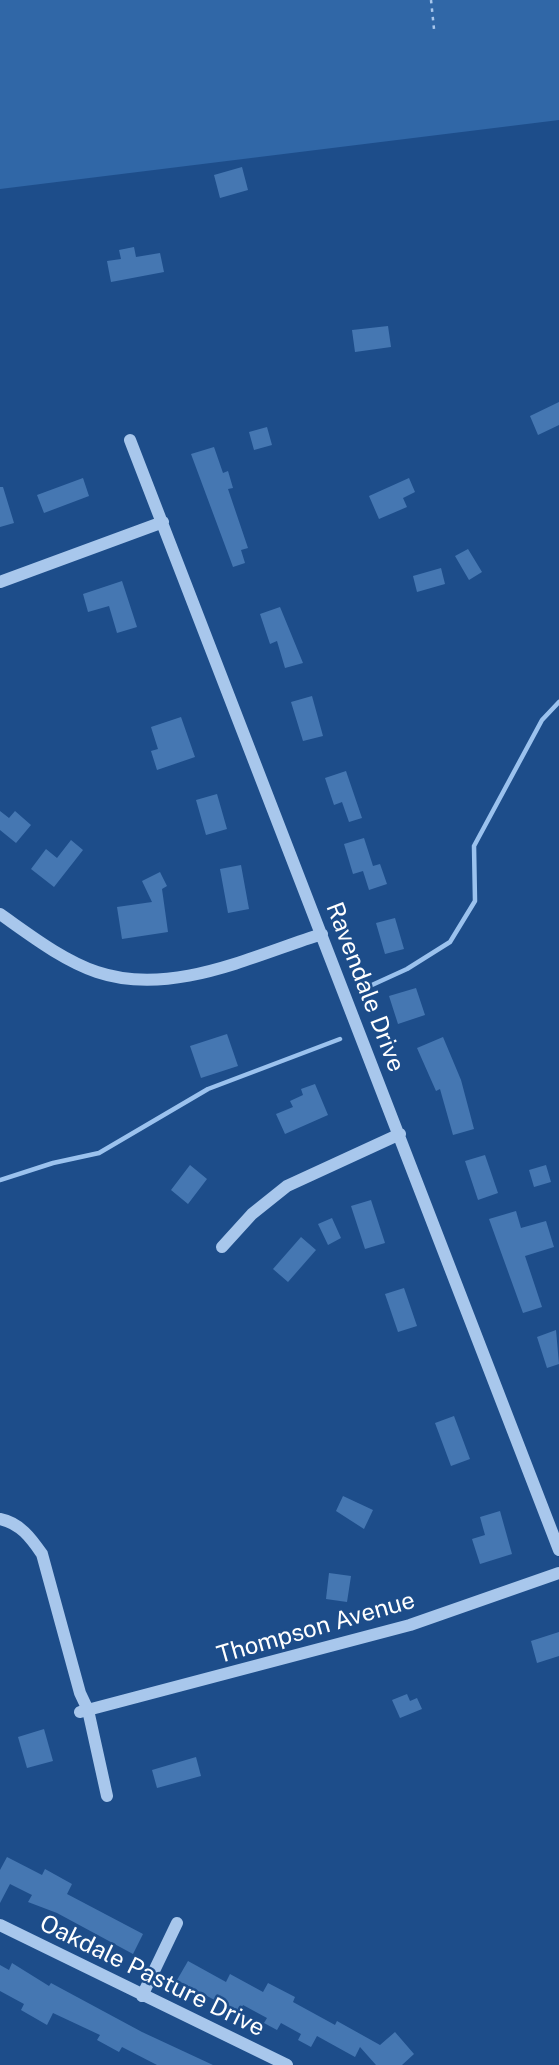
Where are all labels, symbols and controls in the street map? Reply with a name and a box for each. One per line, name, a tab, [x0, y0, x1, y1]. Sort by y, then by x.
street label: Ravendale Drive	[319, 898, 411, 1076]
street label: Thompson Avenue	[214, 1586, 418, 1670]
street label: Oakdale Pasture Drive	[35, 1909, 269, 2043]

